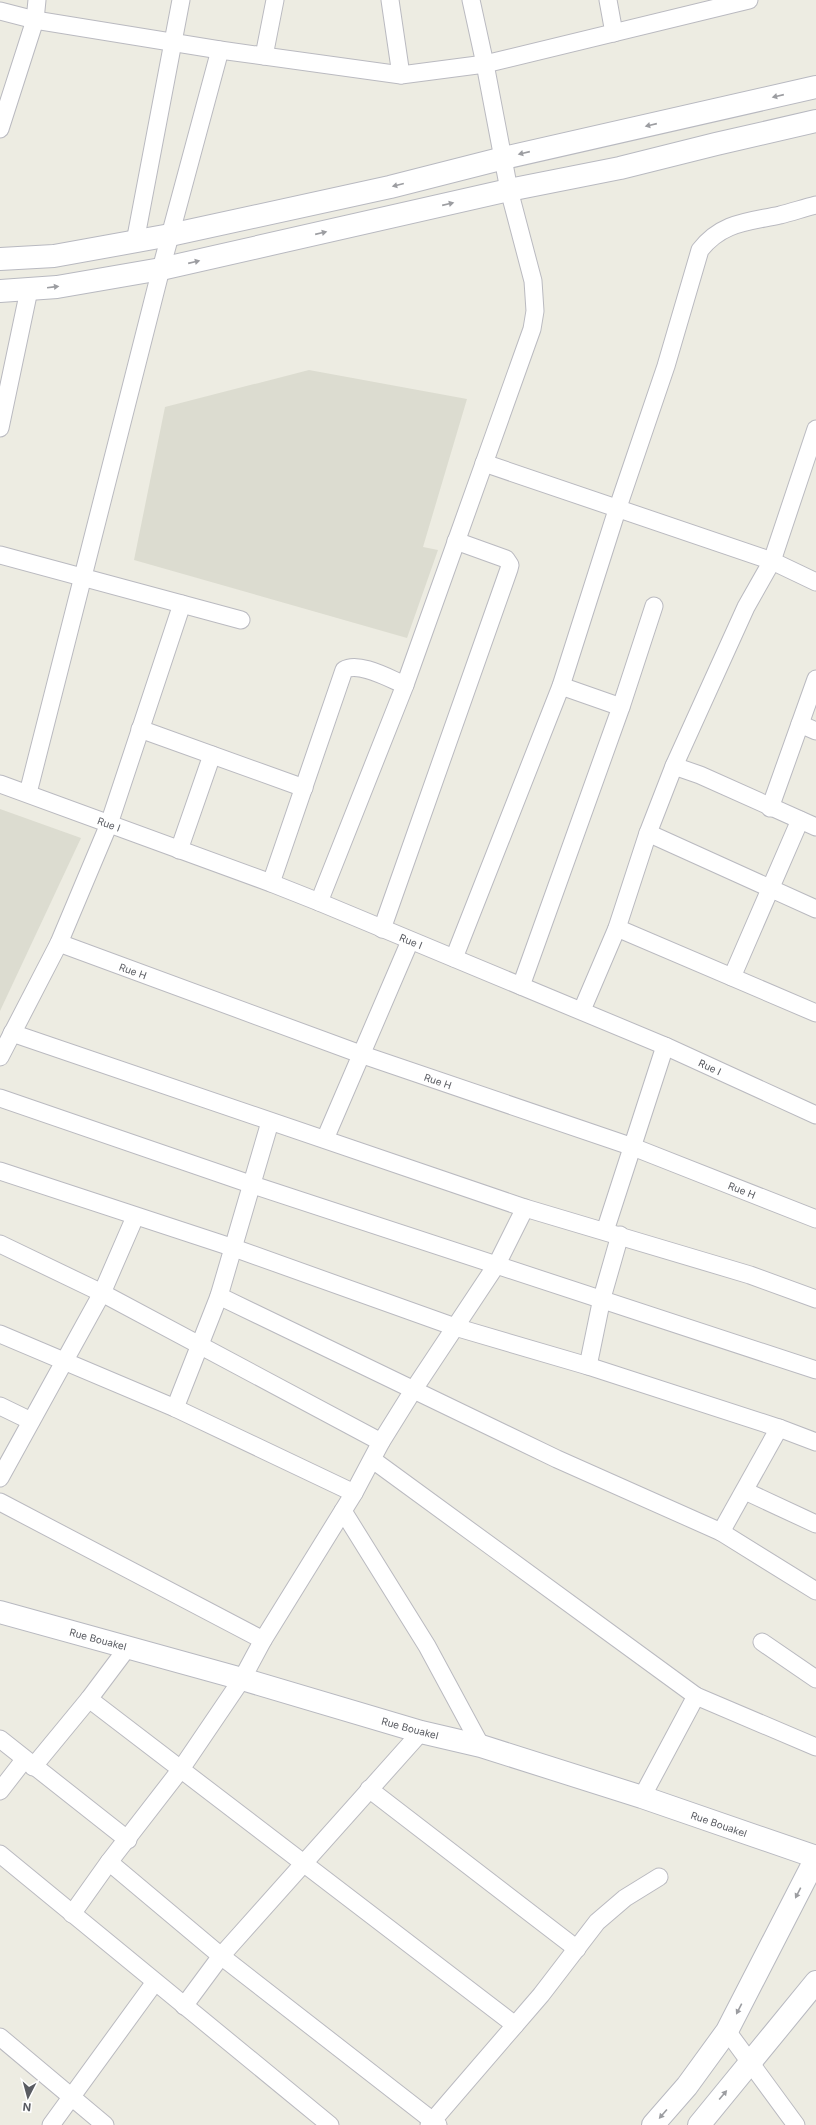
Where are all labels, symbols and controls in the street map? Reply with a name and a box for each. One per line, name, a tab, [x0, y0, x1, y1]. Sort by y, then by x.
one-way arrow	[772, 94, 784, 100]
one-way arrow	[645, 122, 657, 128]
one-way arrow	[518, 151, 531, 157]
one-way arrow	[392, 182, 404, 188]
one-way arrow	[442, 201, 454, 207]
one-way arrow	[315, 230, 328, 236]
one-way arrow	[188, 258, 201, 264]
one-way arrow	[47, 284, 59, 290]
street label: Rue I	[96, 814, 122, 834]
street label: Rue I	[398, 931, 424, 951]
street label: Rue H	[118, 960, 148, 982]
street label: Rue I	[697, 1057, 723, 1077]
street label: Rue H	[423, 1071, 453, 1091]
street label: Rue H	[727, 1179, 757, 1201]
street label: Rue Bouakel	[68, 1626, 128, 1652]
street label: Rue Bouakel	[380, 1715, 440, 1741]
street label: Rue Bouakel	[689, 1809, 749, 1839]
one-way arrow	[795, 1887, 801, 1899]
one-way arrow	[736, 2003, 742, 2014]
north arrow	[8, 2077, 48, 2117]
one-way arrow	[719, 2090, 728, 2100]
text: N	[22, 2100, 32, 2114]
one-way arrow	[659, 2109, 668, 2118]

